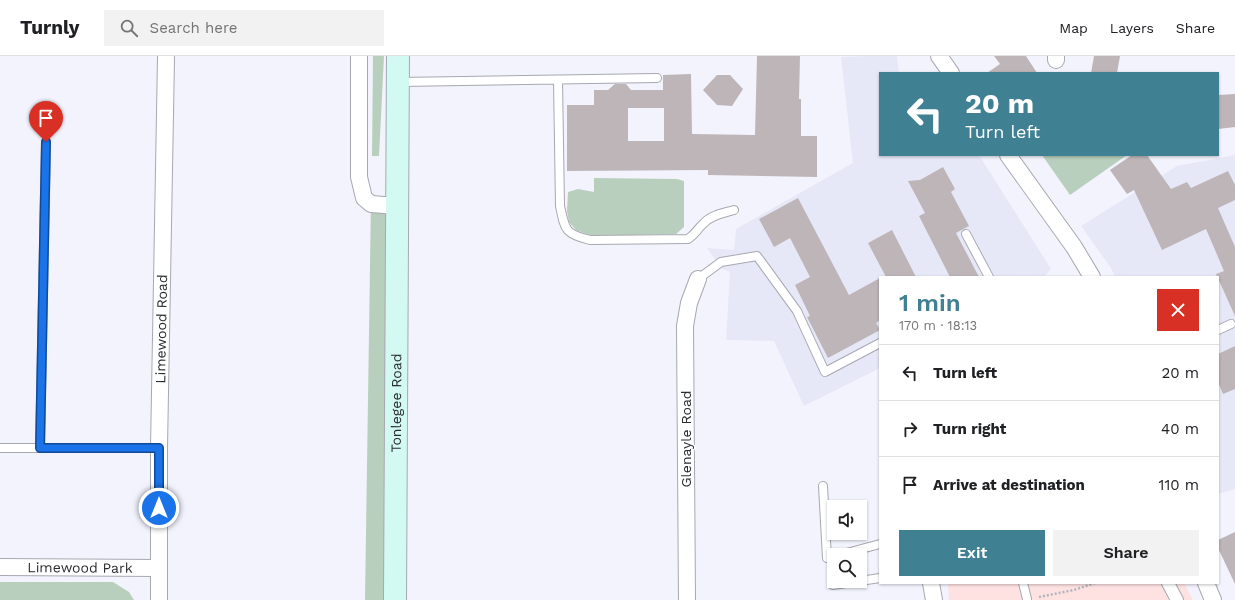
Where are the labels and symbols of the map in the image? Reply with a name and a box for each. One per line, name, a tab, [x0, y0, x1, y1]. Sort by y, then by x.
pin	[29, 101, 63, 142]
street label: Limewood Road	[152, 274, 170, 384]
street label: Tonlegee Road	[388, 353, 404, 453]
street label: Glenayle Road	[678, 390, 694, 488]
position arrow	[138, 487, 180, 529]
street label: Limewood Park	[27, 559, 133, 576]

